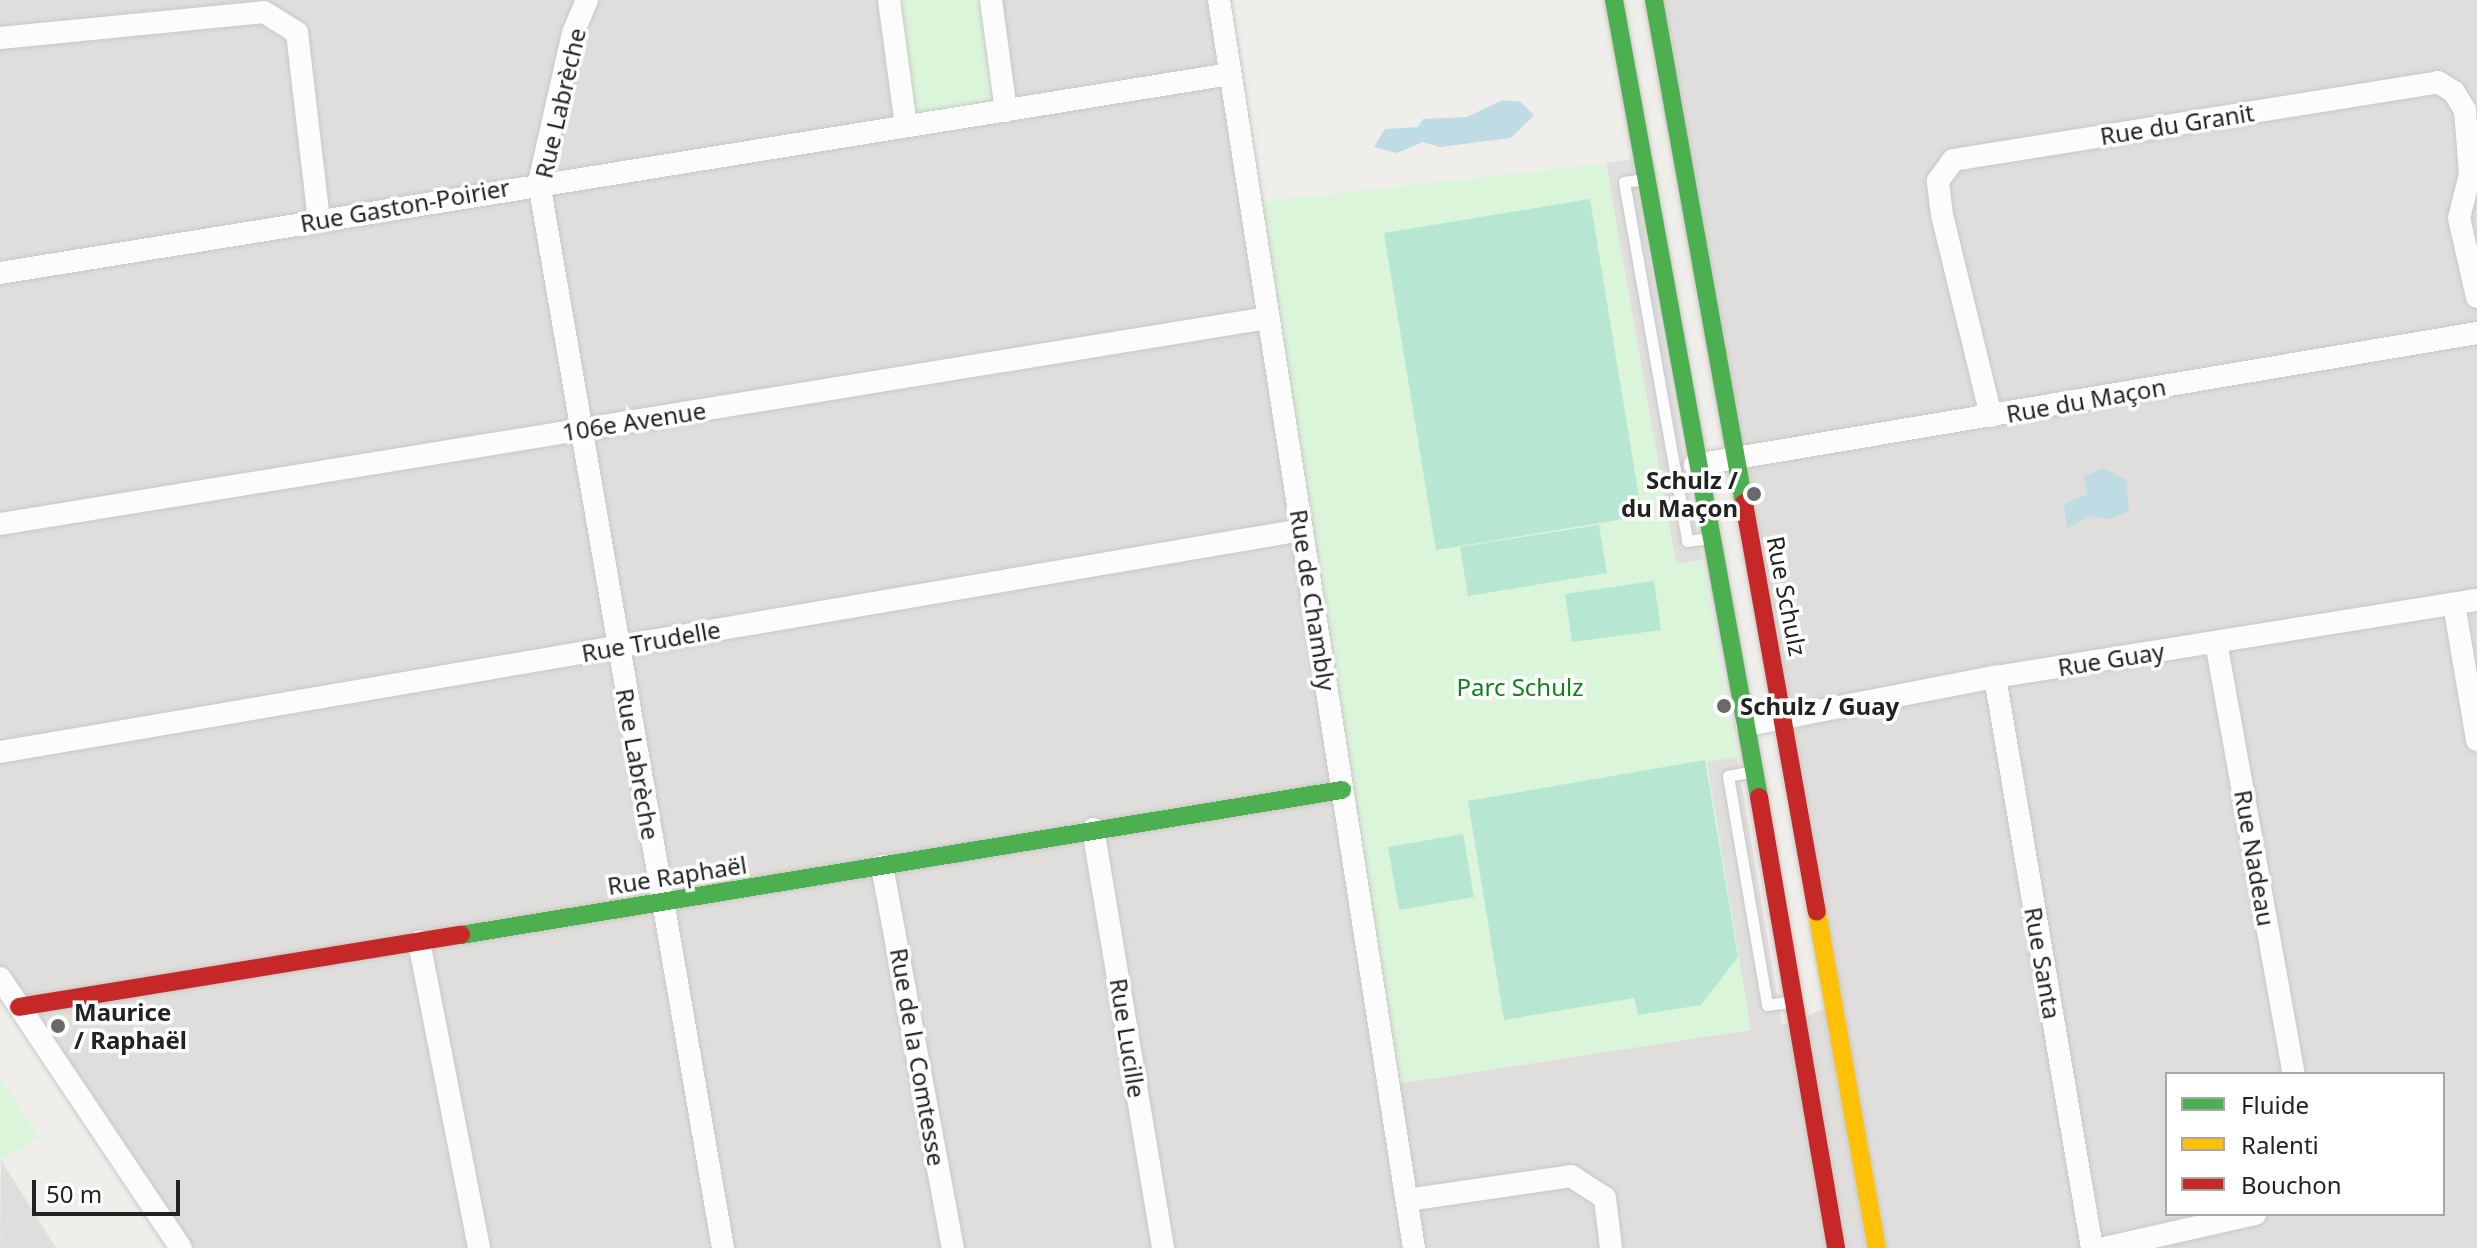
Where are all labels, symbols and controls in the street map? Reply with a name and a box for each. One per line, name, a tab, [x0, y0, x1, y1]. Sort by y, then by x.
street label: Rue Labrèche	[529, 25, 591, 181]
street label: Rue du Granit	[2098, 98, 2256, 150]
street label: Rue Gaston-Poirier	[298, 172, 512, 238]
street label: Rue du Maçon	[2004, 372, 2168, 428]
street label: 106e Avenue	[560, 395, 708, 447]
place label: Schulz / du Maçon	[1621, 466, 1738, 522]
marker: Schulz / du Maçon	[1745, 485, 1763, 503]
street label: Rue de Chambly	[1284, 507, 1342, 693]
street label: Rue Schulz	[1761, 534, 1813, 658]
street label: Rue Trudelle	[579, 615, 723, 667]
street label: Rue Guay	[2056, 636, 2166, 682]
park label: Parc Schulz	[1456, 673, 1584, 701]
street label: Rue Labrèche	[611, 686, 665, 842]
place label: Schulz / Guay	[1740, 692, 1899, 720]
marker: Schulz / Guay	[1715, 697, 1733, 715]
street label: Rue Nadeau	[2229, 788, 2281, 928]
street label: Rue Raphaël	[605, 850, 749, 900]
street label: Rue Santa	[2019, 905, 2067, 1021]
street label: Rue de la Comtesse	[885, 946, 951, 1168]
street label: Rue Lucille	[1104, 976, 1152, 1100]
place label: Maurice / Raphaël	[74, 998, 187, 1054]
marker: Maurice / Raphaël	[49, 1017, 67, 1035]
legend	[2165, 1072, 2445, 1216]
text: Fluide	[2241, 1088, 2309, 1121]
text: Ralenti	[2241, 1128, 2319, 1161]
scale bar	[36, 1164, 184, 1214]
text: Bouchon	[2241, 1168, 2342, 1201]
text: 50 m	[46, 1177, 102, 1210]

